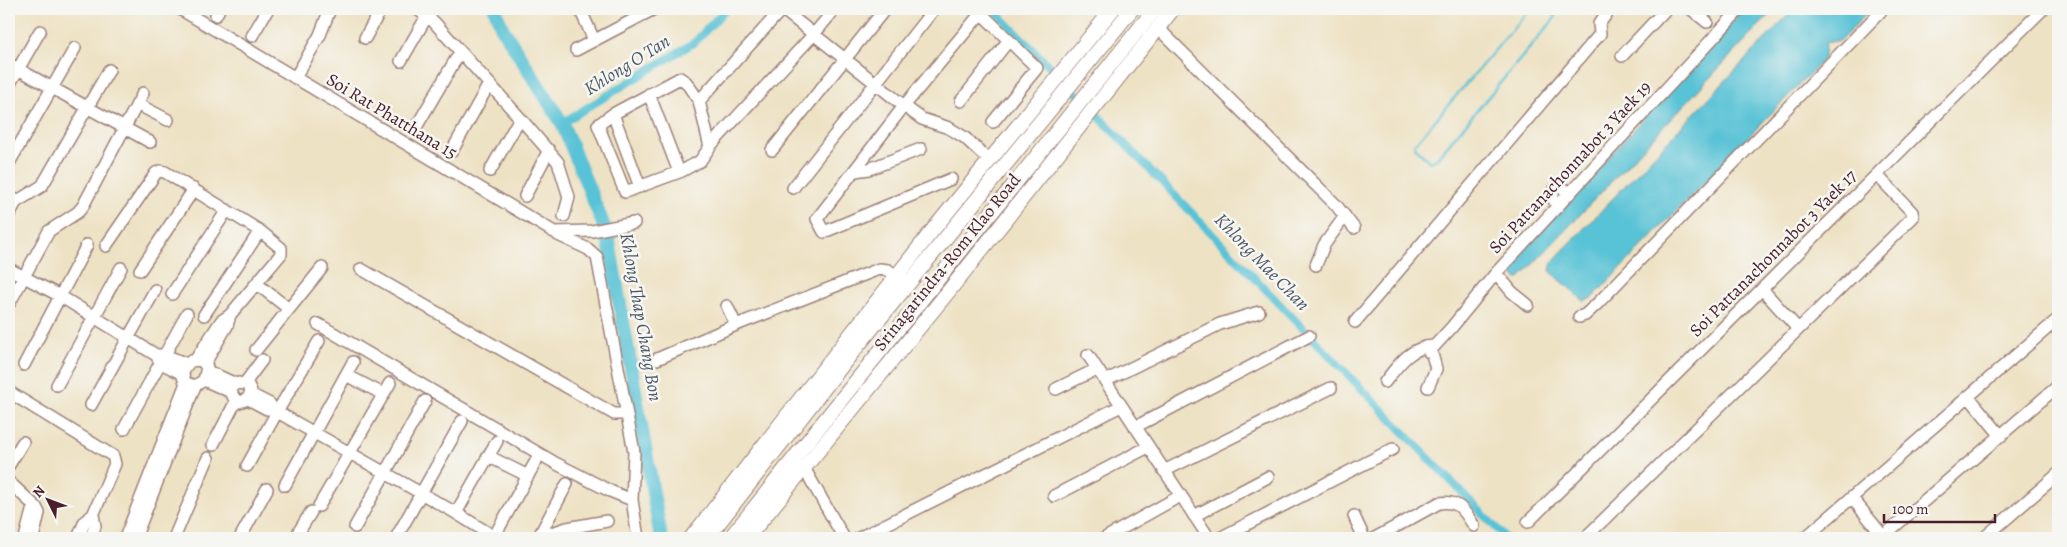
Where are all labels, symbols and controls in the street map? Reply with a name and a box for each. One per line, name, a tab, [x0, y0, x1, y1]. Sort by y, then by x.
water label: Khlong O Tan	[579, 28, 675, 102]
street label: Soi Rat Phatthana 15	[322, 67, 462, 165]
street label: Soi Pattanachonnabot 3 Yaek 19	[1483, 75, 1657, 259]
street label: Soi Pattanachonnabot 3 Yaek 17	[1684, 164, 1862, 342]
street label: Srinagarindra-Rom Klao Road	[868, 168, 1026, 356]
water label: Khlong Mae Chan	[1209, 207, 1315, 317]
water label: Khlong Thap Chang Bon	[613, 231, 669, 403]
north arrow	[22, 474, 72, 524]
text: N	[28, 481, 49, 502]
scale bar	[1884, 492, 1996, 524]
text: 100 m	[1892, 499, 1929, 519]

